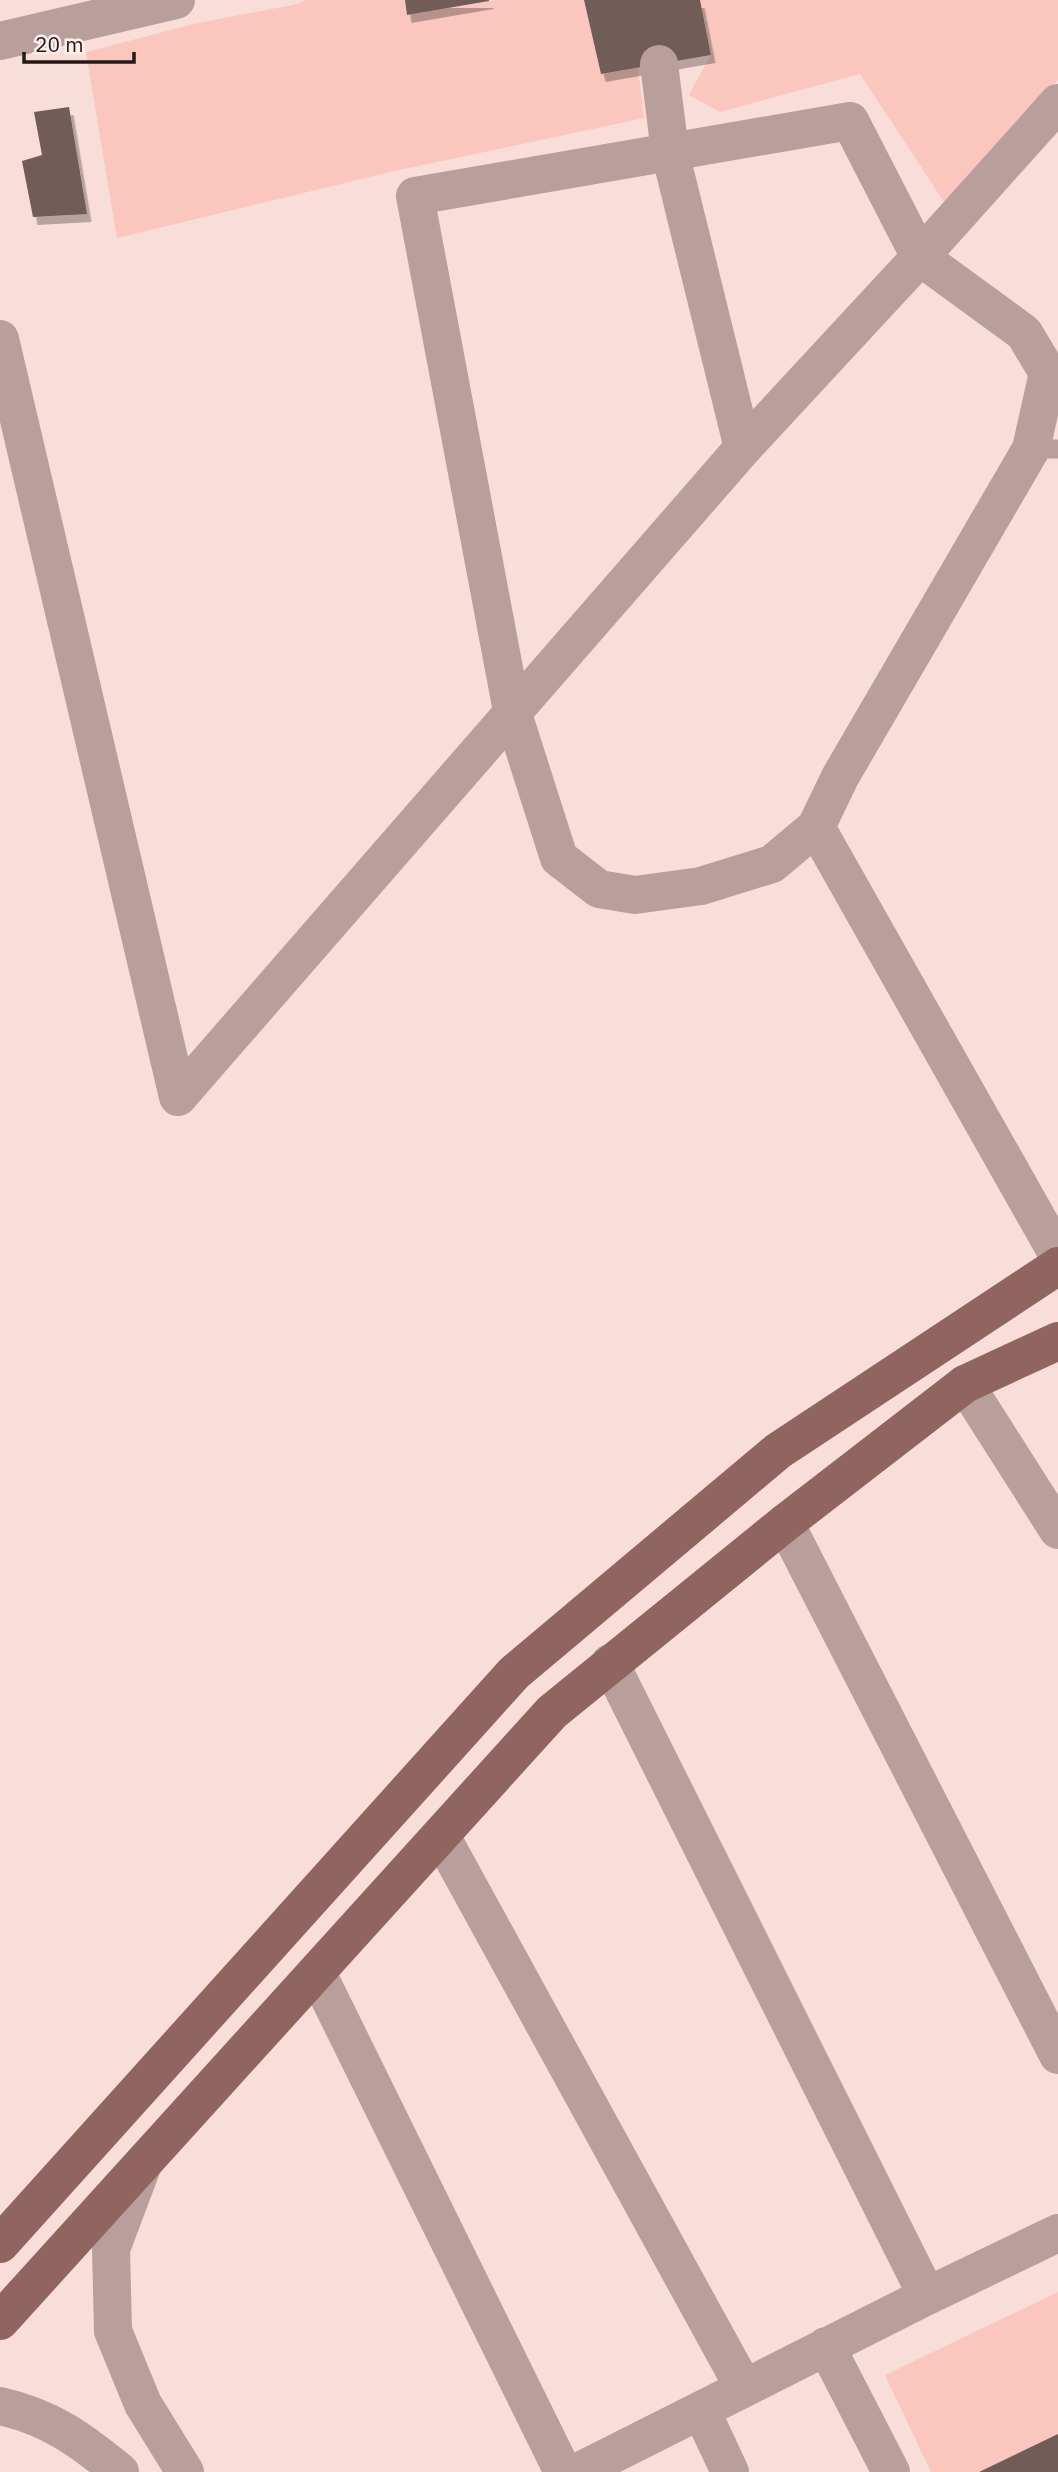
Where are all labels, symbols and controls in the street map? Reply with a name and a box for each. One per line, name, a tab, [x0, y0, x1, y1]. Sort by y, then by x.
scale bar	[24, 21, 135, 65]
text: 20 m	[35, 30, 84, 58]

